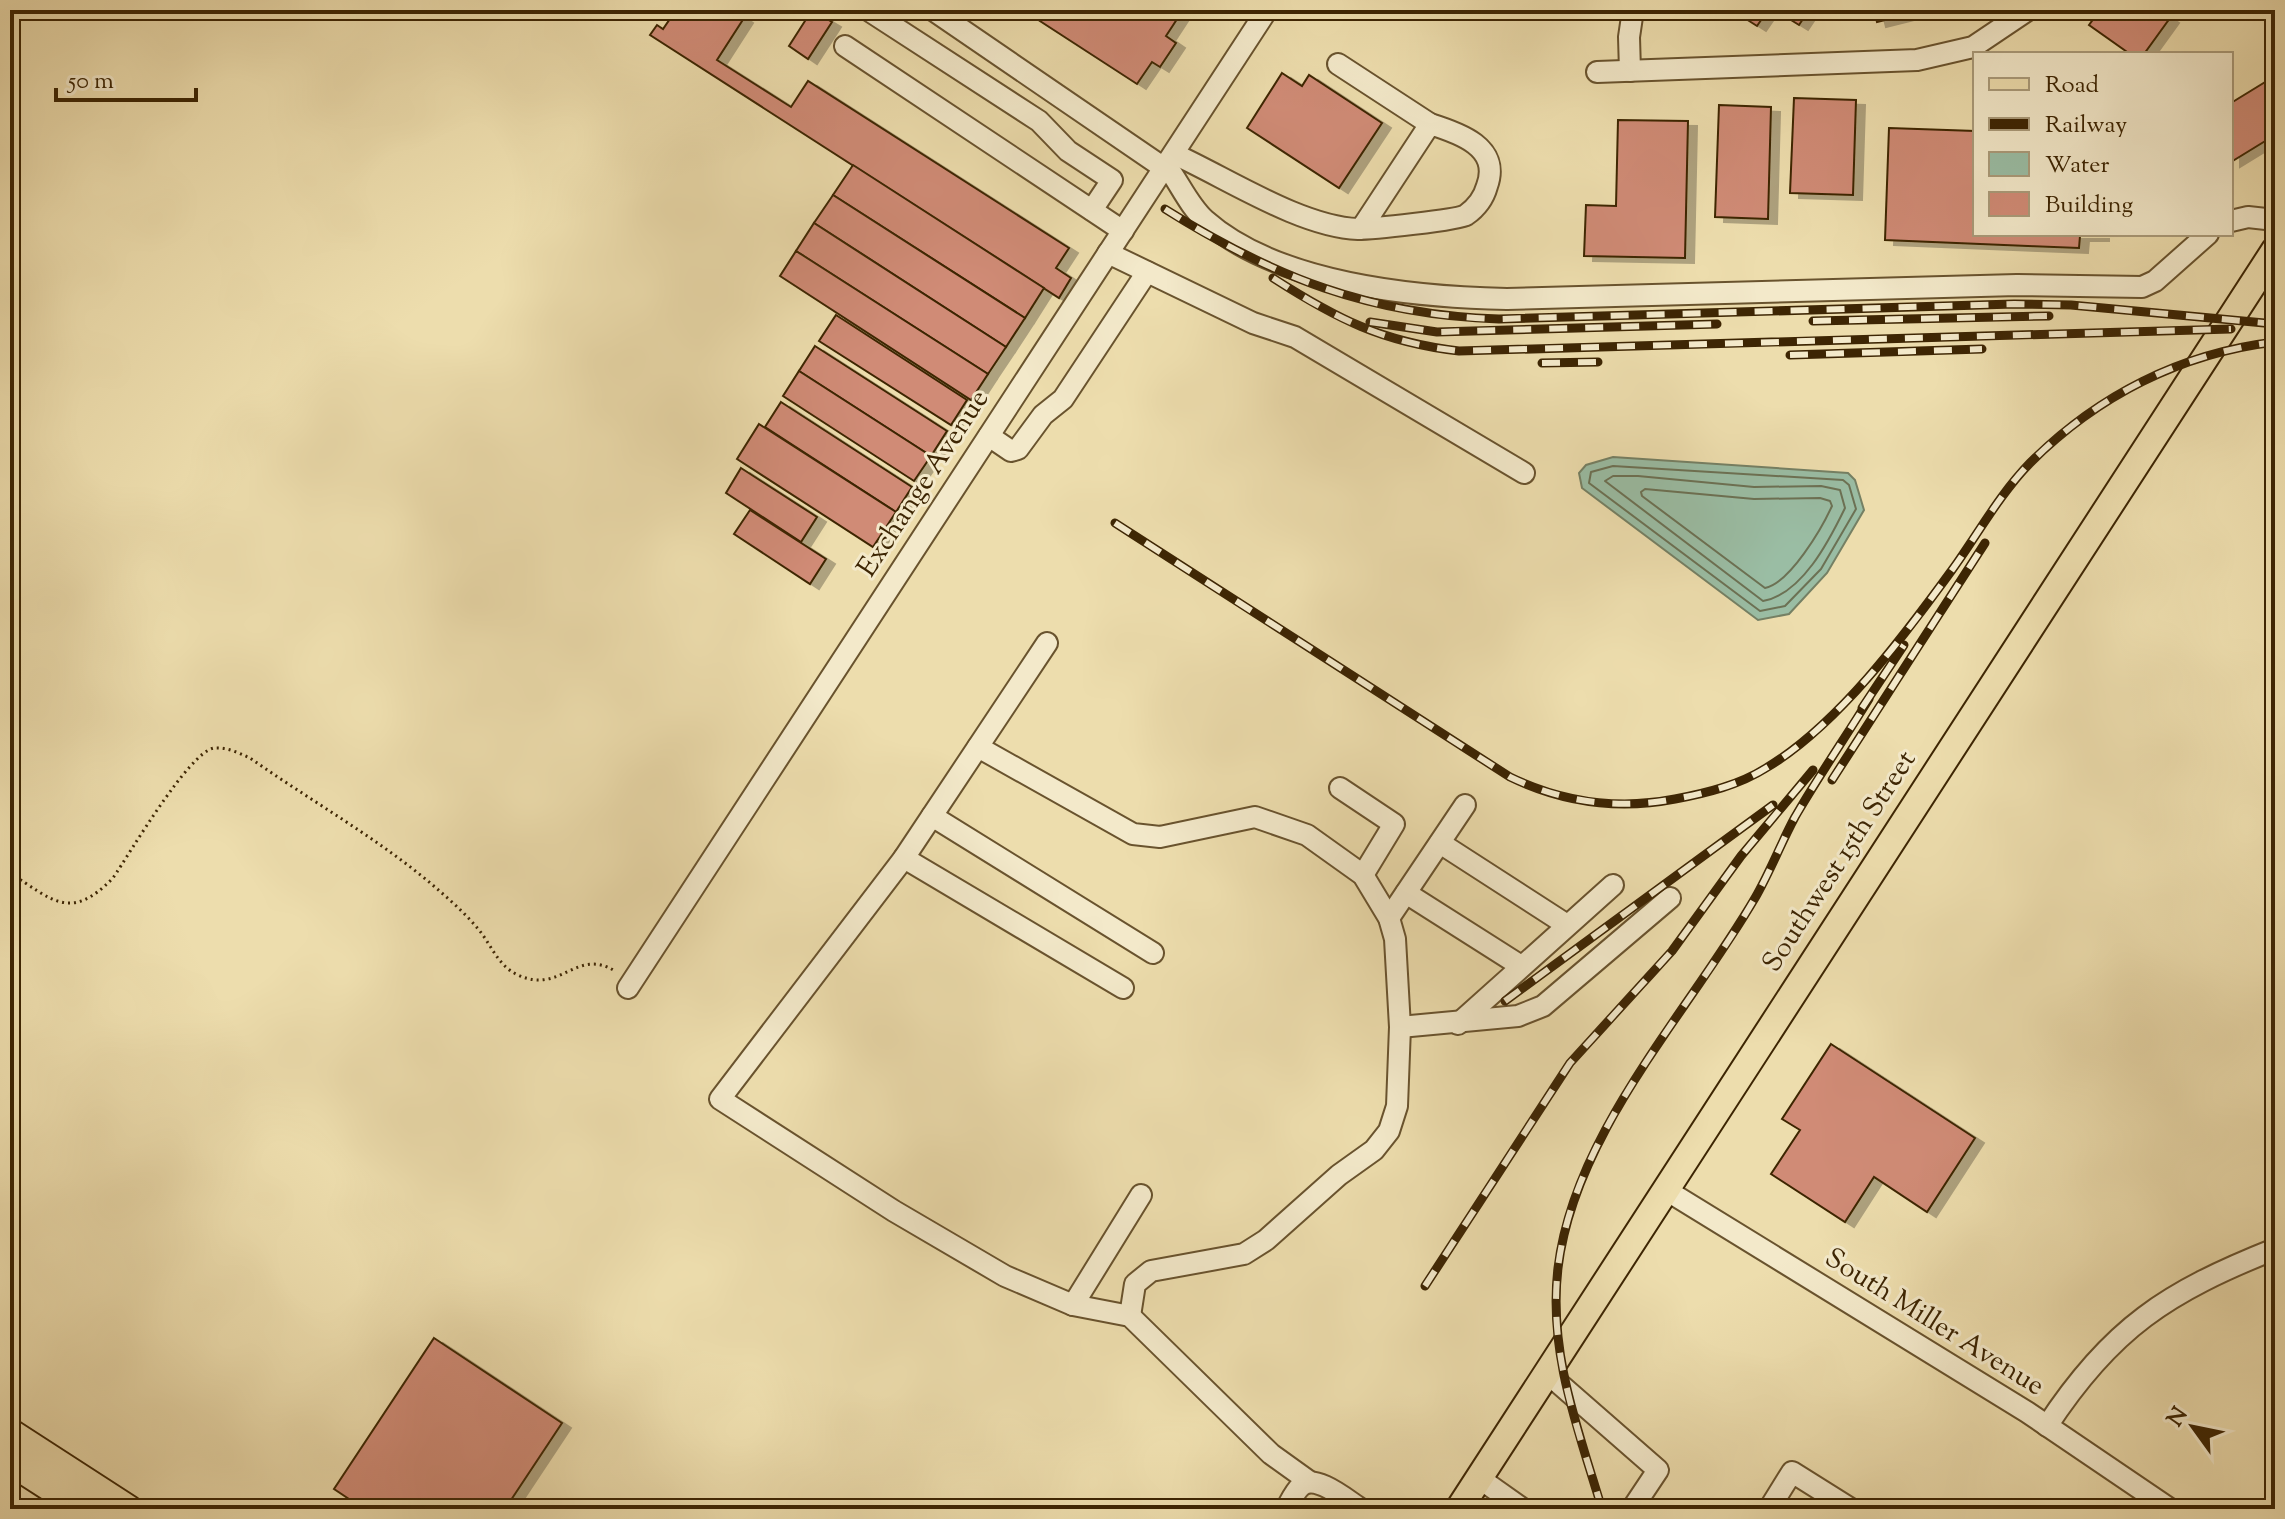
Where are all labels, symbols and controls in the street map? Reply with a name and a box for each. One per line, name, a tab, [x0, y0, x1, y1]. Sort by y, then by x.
scale bar	[56, 52, 196, 102]
legend	[1973, 52, 2233, 236]
text: 50 m	[66, 65, 114, 99]
text: Road	[2045, 69, 2099, 103]
text: Railway	[2045, 109, 2127, 143]
text: Water	[2045, 149, 2109, 183]
text: Building	[2045, 189, 2134, 223]
street label: Exchange Avenue	[848, 382, 1000, 586]
street label: Southwest 15th Street	[1753, 743, 1927, 981]
street label: South Miller Avenue	[1816, 1239, 2052, 1407]
north arrow	[2153, 1387, 2233, 1467]
text: N	[2161, 1401, 2197, 1434]

